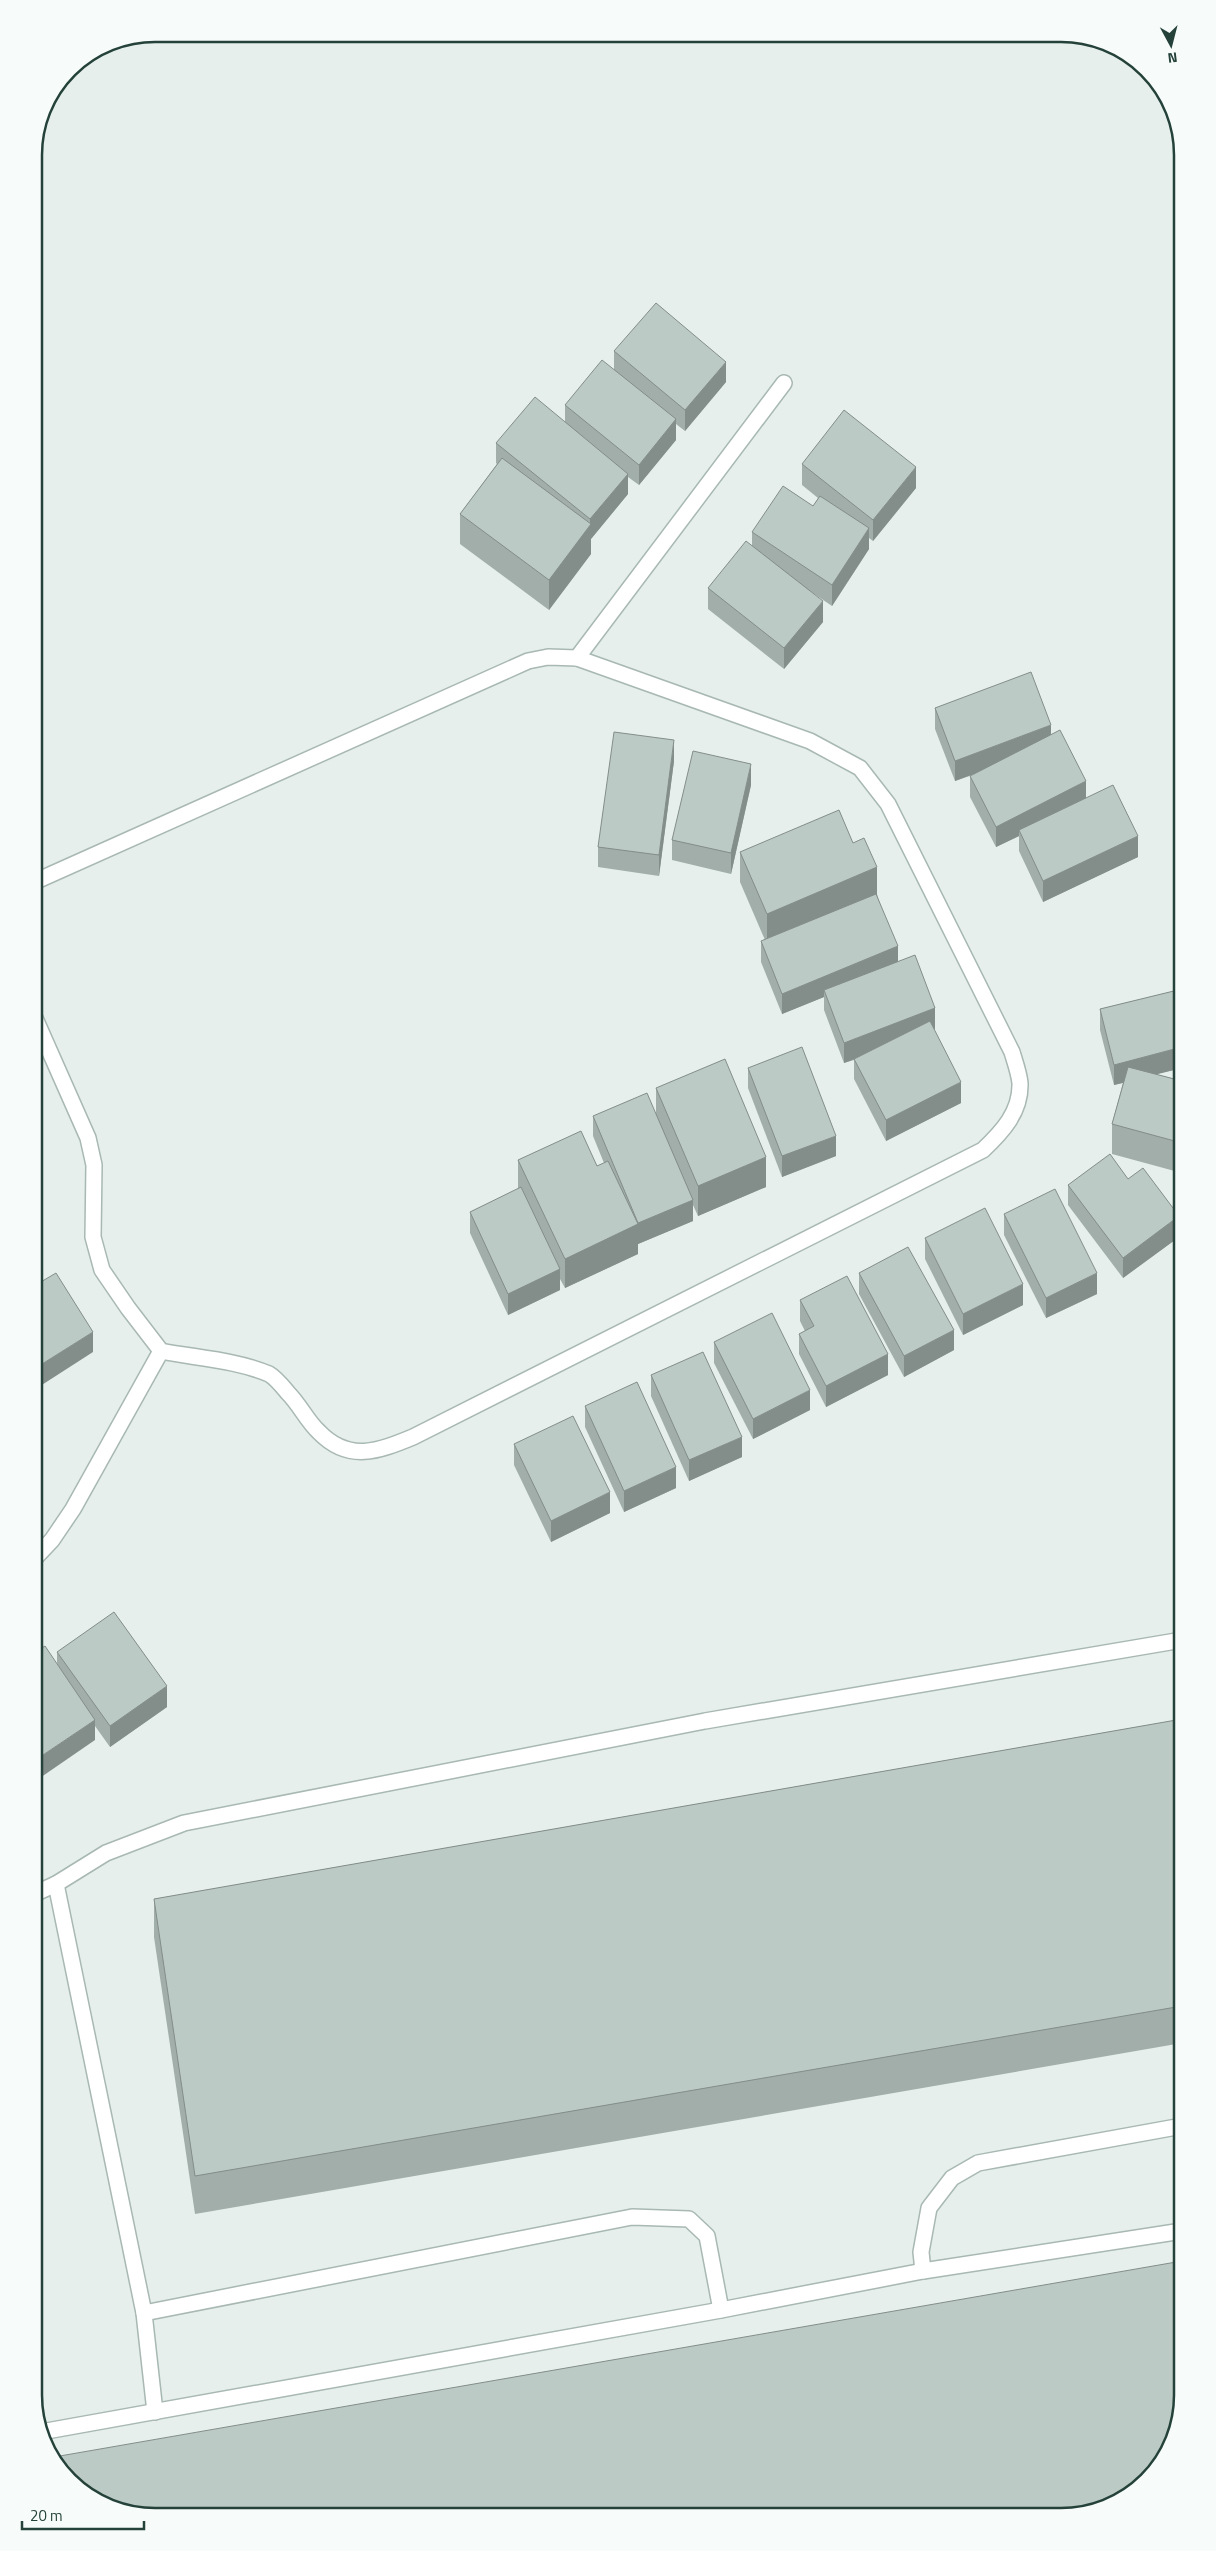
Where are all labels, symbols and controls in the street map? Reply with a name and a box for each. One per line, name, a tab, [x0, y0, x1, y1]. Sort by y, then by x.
north arrow	[1146, 20, 1196, 70]
text: N	[1167, 47, 1179, 69]
scale bar	[22, 2498, 145, 2530]
text: 20 m	[30, 2504, 63, 2527]

